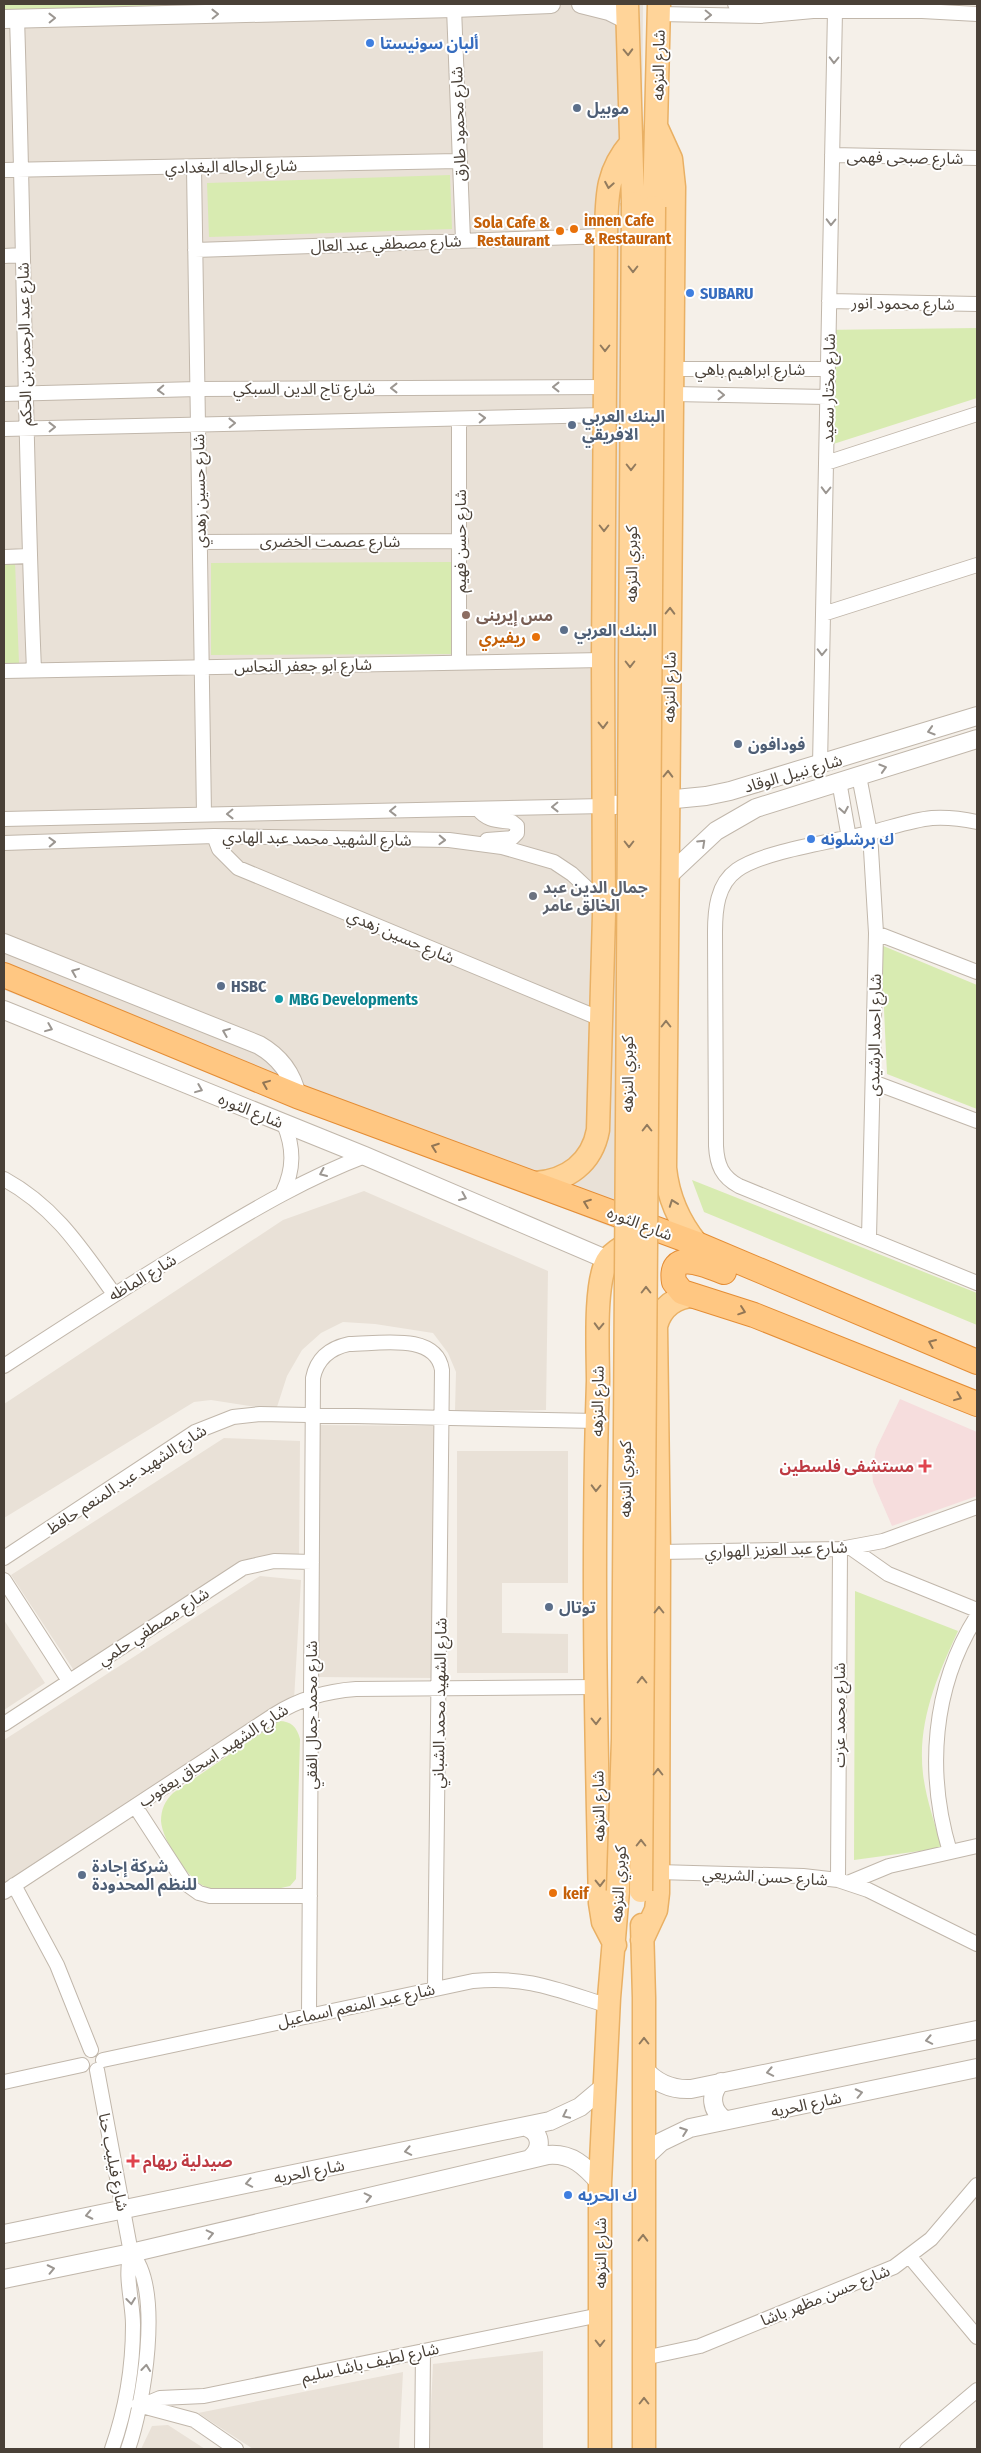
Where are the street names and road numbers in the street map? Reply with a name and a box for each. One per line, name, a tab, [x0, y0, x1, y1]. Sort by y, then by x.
street label: شارع النزهه	[648, 29, 672, 101]
street label: شارع محمود طارق	[447, 66, 473, 182]
street label: شارع صبحى فهمى	[846, 147, 964, 171]
street label: شارع الرحاله البغدادي	[165, 156, 297, 180]
street label: شارع مصطفي عبد العال	[310, 231, 462, 259]
street label: شارع عبد الرحمن بن الحكم	[14, 262, 38, 426]
street label: شارع محمود انور	[850, 293, 955, 317]
street label: شارع مختار سعيد	[818, 333, 842, 443]
street label: شارع ابراهيم باهي	[695, 360, 805, 382]
street label: شارع تاج الدين السبكي	[233, 379, 375, 401]
street label: شارع حسين زهدي	[189, 434, 213, 548]
street label: شارع حسن فهيم	[451, 489, 473, 593]
street label: كوبري النزهه	[622, 525, 644, 602]
street label: شارع عصمت الخضرى	[260, 532, 400, 554]
street label: شارع النزهه	[659, 651, 683, 723]
street label: شارع ابو جعفر النحاس	[234, 655, 372, 679]
street label: شارع نبيل الوقاد	[742, 750, 845, 799]
street label: شارع الشهيد محمد عبد الهادي	[222, 827, 412, 853]
street label: شارع حسين زهدي	[343, 905, 457, 970]
street label: شارع احمد الرشيدى	[864, 973, 888, 1097]
street label: كوبري النزهه	[618, 1035, 640, 1112]
street label: شارع الثوره	[215, 1089, 286, 1135]
street label: شارع الثوره	[604, 1202, 675, 1247]
street label: شارع الماظه	[105, 1250, 181, 1308]
street label: شارع النزهه	[587, 1365, 611, 1437]
street label: شارع الشهيد عبد المنعم حافظ	[43, 1421, 211, 1541]
street label: كوبري النزهه	[616, 1440, 638, 1517]
street label: شارع عبد العزيز الهواري	[704, 1538, 848, 1564]
street label: شارع مصطفي حلمي	[94, 1583, 214, 1672]
street label: شارع الشهيد محمد الشباني	[429, 1617, 453, 1789]
street label: شارع محمد جمال الفقي	[302, 1641, 324, 1789]
street label: شارع محمد عزت	[830, 1662, 852, 1768]
street label: شارع الشهيد اسحاق يعقوب	[135, 1700, 293, 1813]
street label: شارع النزهه	[588, 1770, 612, 1842]
street label: كوبري النزهه	[607, 1845, 633, 1923]
street label: شارع حسن الشريعي	[702, 1864, 828, 1892]
street label: شارع عبد المنعم اسماعيل	[276, 1980, 437, 2034]
street label: شارع الحريه	[769, 2088, 844, 2124]
street label: شارع فيليب حنا	[92, 2111, 132, 2213]
street label: شارع الحريه	[272, 2155, 347, 2191]
street label: شارع النزهه	[591, 2217, 613, 2289]
street label: شارع حسن مظهر باشا	[758, 2261, 894, 2333]
street label: شارع لطيف باشا سليم	[300, 2339, 441, 2389]

